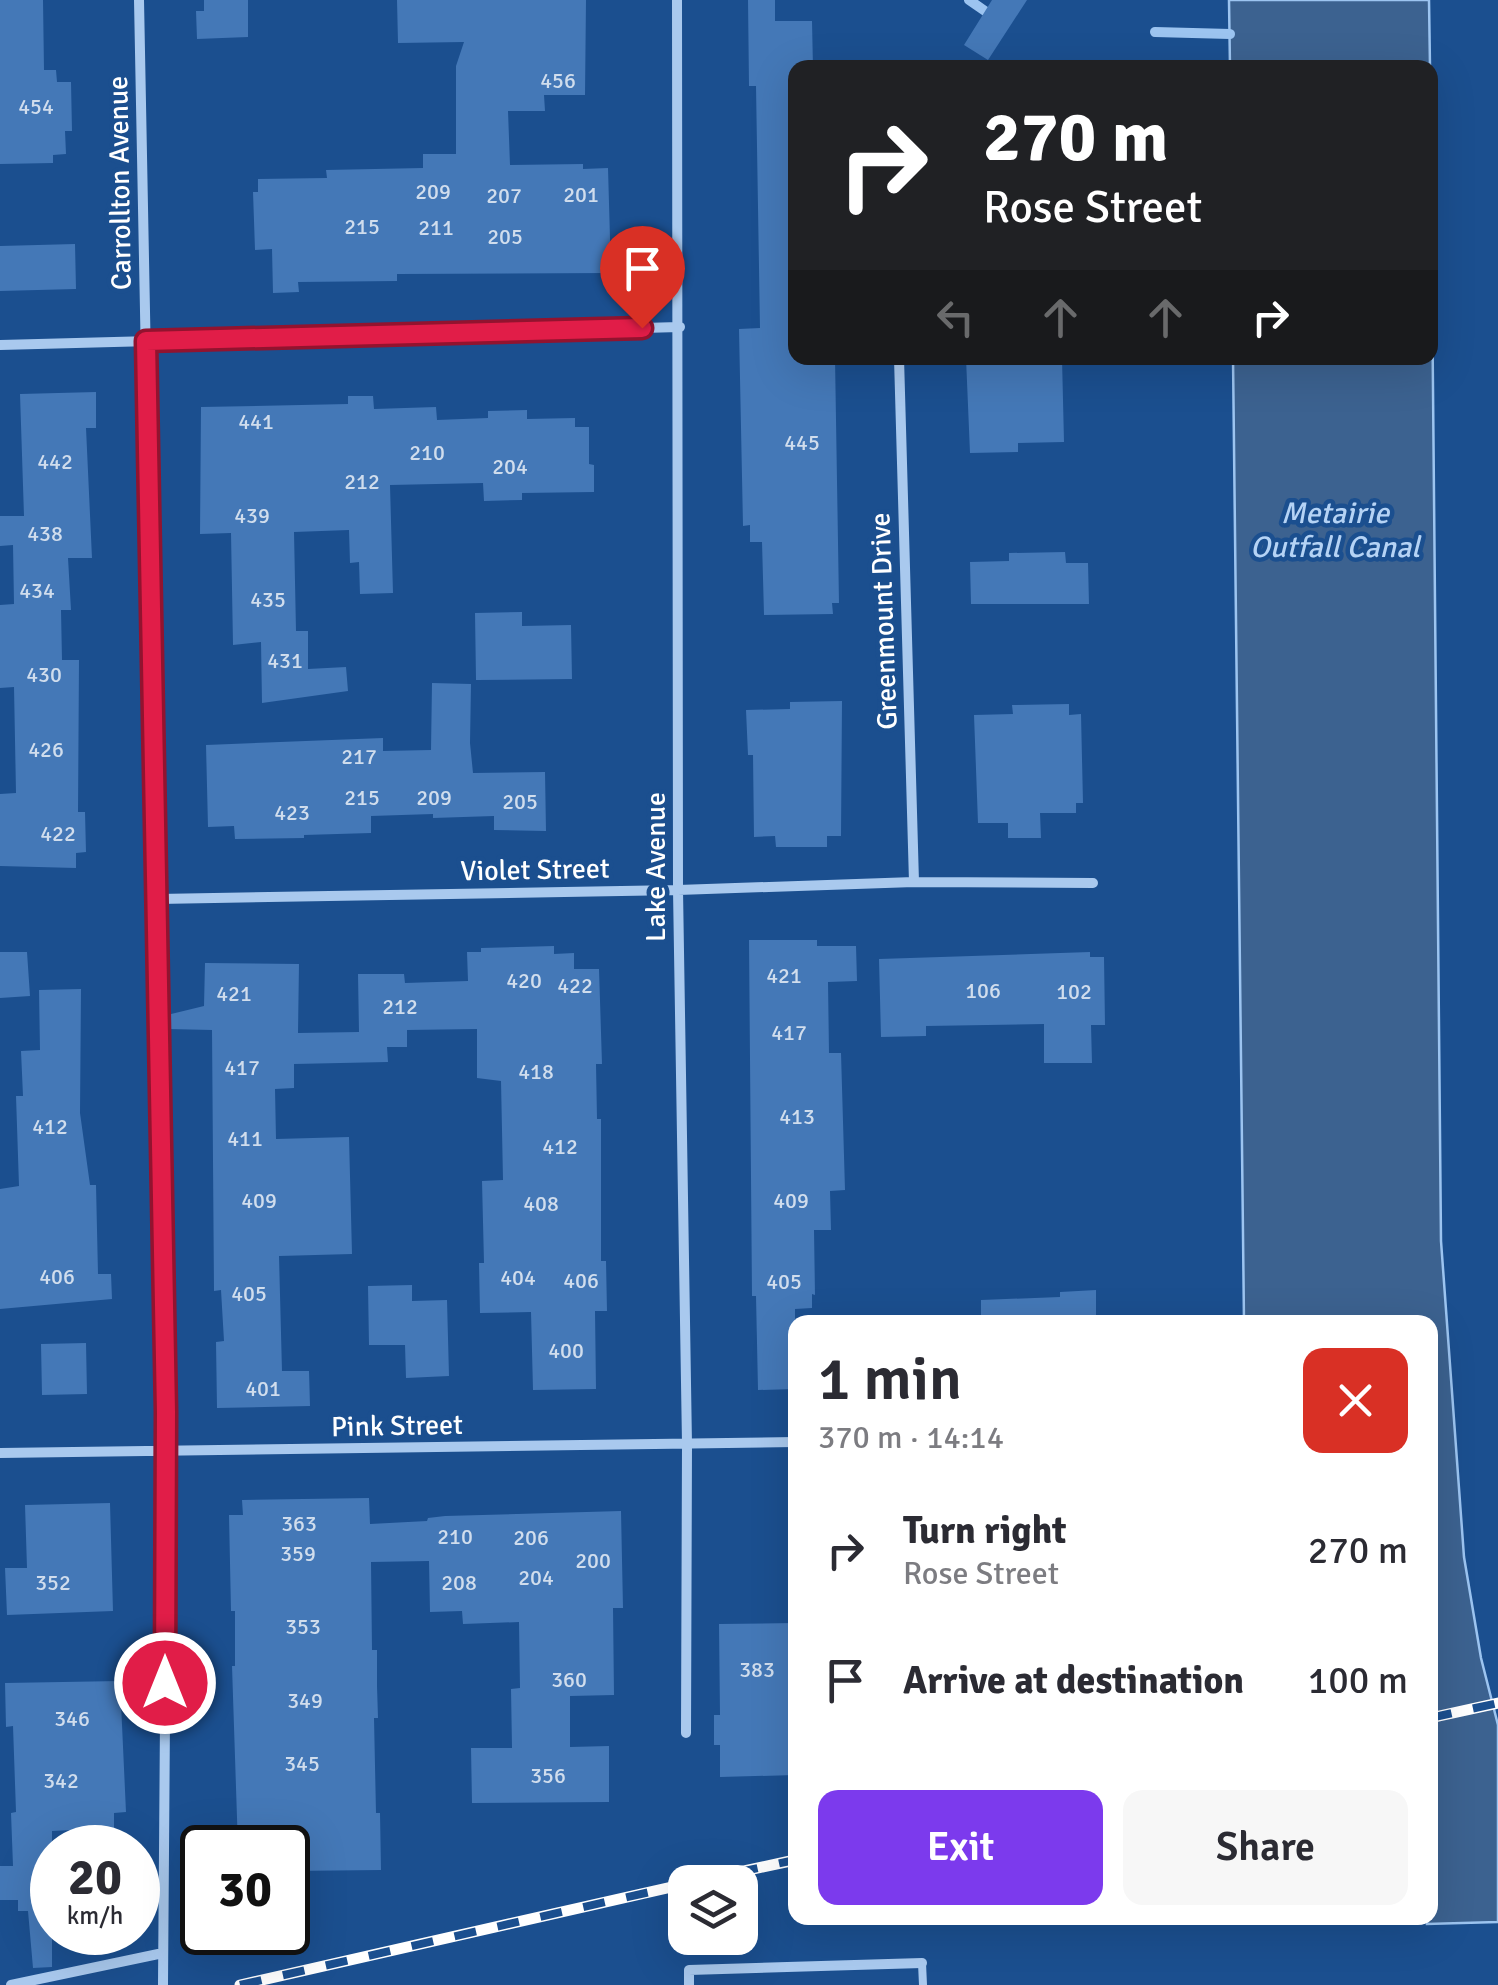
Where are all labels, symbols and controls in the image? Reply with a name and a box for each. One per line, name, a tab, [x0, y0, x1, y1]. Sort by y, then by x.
house number: 456	[540, 67, 576, 94]
street label: Carrollton Avenue	[101, 76, 139, 290]
house number: 454	[18, 93, 54, 120]
text: 270 m	[983, 94, 1168, 180]
icon: right	[818, 100, 948, 230]
house number: 209	[415, 178, 451, 205]
text: Rose Street	[983, 180, 1202, 235]
house number: 201	[563, 181, 599, 208]
house number: 207	[486, 182, 522, 209]
house number: 215	[344, 213, 380, 240]
house number: 211	[418, 214, 454, 241]
house number: 205	[487, 223, 523, 250]
pin	[600, 226, 685, 329]
icon: arrive	[615, 241, 670, 296]
icon: left	[928, 290, 983, 345]
icon: ahead	[1033, 290, 1088, 345]
icon: ahead	[1138, 290, 1193, 345]
icon: right	[1243, 290, 1298, 345]
house number: 441	[238, 408, 274, 435]
house number: 445	[784, 429, 820, 456]
house number: 210	[409, 439, 445, 466]
house number: 442	[37, 448, 73, 475]
house number: 204	[492, 453, 528, 480]
house number: 212	[344, 468, 380, 495]
water label: Metairie Outfall Canal	[1250, 495, 1422, 566]
house number: 439	[234, 502, 270, 529]
street label: Greenmount Drive	[863, 512, 905, 730]
house number: 438	[27, 520, 63, 547]
house number: 434	[19, 577, 55, 604]
house number: 435	[250, 586, 286, 613]
house number: 431	[267, 647, 303, 674]
house number: 430	[26, 661, 62, 688]
house number: 426	[28, 736, 64, 763]
house number: 217	[341, 743, 377, 770]
house number: 215	[344, 784, 380, 811]
house number: 209	[416, 784, 452, 811]
house number: 205	[502, 788, 538, 815]
street label: Lake Avenue	[639, 792, 673, 942]
house number: 423	[274, 799, 310, 826]
house number: 422	[40, 820, 76, 847]
street label: Violet Street	[460, 852, 610, 888]
house number: 421	[766, 962, 802, 989]
house number: 420	[506, 967, 542, 994]
house number: 422	[557, 972, 593, 999]
house number: 106	[965, 977, 1001, 1004]
house number: 102	[1056, 978, 1092, 1005]
house number: 421	[216, 980, 252, 1007]
house number: 212	[382, 993, 418, 1020]
house number: 417	[771, 1019, 807, 1046]
house number: 417	[224, 1054, 260, 1081]
house number: 418	[518, 1058, 554, 1085]
house number: 413	[779, 1103, 815, 1130]
house number: 412	[32, 1113, 68, 1140]
house number: 411	[227, 1125, 263, 1152]
house number: 412	[542, 1133, 578, 1160]
house number: 409	[241, 1187, 277, 1214]
house number: 409	[773, 1187, 809, 1214]
house number: 408	[523, 1190, 559, 1217]
house number: 406	[39, 1263, 75, 1290]
house number: 404	[500, 1264, 536, 1291]
house number: 406	[563, 1267, 599, 1294]
house number: 405	[766, 1268, 802, 1295]
house number: 405	[231, 1280, 267, 1307]
house number: 400	[548, 1337, 584, 1364]
text: 1 min	[818, 1343, 962, 1417]
button: close	[1303, 1348, 1408, 1453]
house number: 401	[245, 1375, 281, 1402]
street label: Pink Street	[331, 1408, 463, 1444]
text: 370 m · 14:14	[818, 1418, 1004, 1457]
text: Turn right	[903, 1507, 1067, 1554]
house number: 363	[281, 1510, 317, 1537]
house number: 210	[437, 1523, 473, 1550]
icon: right	[818, 1523, 873, 1578]
house number: 206	[513, 1524, 549, 1551]
text: 270 m	[1308, 1527, 1408, 1574]
house number: 359	[280, 1540, 316, 1567]
house number: 200	[575, 1547, 611, 1574]
text: Rose Street	[903, 1554, 1059, 1593]
house number: 204	[518, 1564, 554, 1591]
house number: 352	[35, 1569, 71, 1596]
house number: 208	[441, 1569, 477, 1596]
house number: 353	[285, 1613, 321, 1640]
position arrow	[113, 1631, 217, 1735]
icon: arrive	[818, 1653, 873, 1708]
house number: 383	[739, 1656, 775, 1683]
text: Arrive at destination	[903, 1657, 1244, 1704]
text: 100 m	[1308, 1657, 1408, 1704]
house number: 360	[551, 1666, 587, 1693]
house number: 349	[287, 1687, 323, 1714]
house number: 346	[54, 1705, 90, 1732]
house number: 345	[284, 1750, 320, 1777]
house number: 356	[530, 1762, 566, 1789]
house number: 342	[43, 1767, 79, 1794]
button: Exit	[818, 1790, 1103, 1905]
button: Share	[1123, 1790, 1408, 1905]
speed limit sign: 30	[180, 1825, 310, 1955]
text: 20	[68, 1847, 122, 1909]
map controls	[668, 1865, 758, 1955]
button: layers	[668, 1865, 758, 1955]
text: km/h	[67, 1900, 123, 1931]

